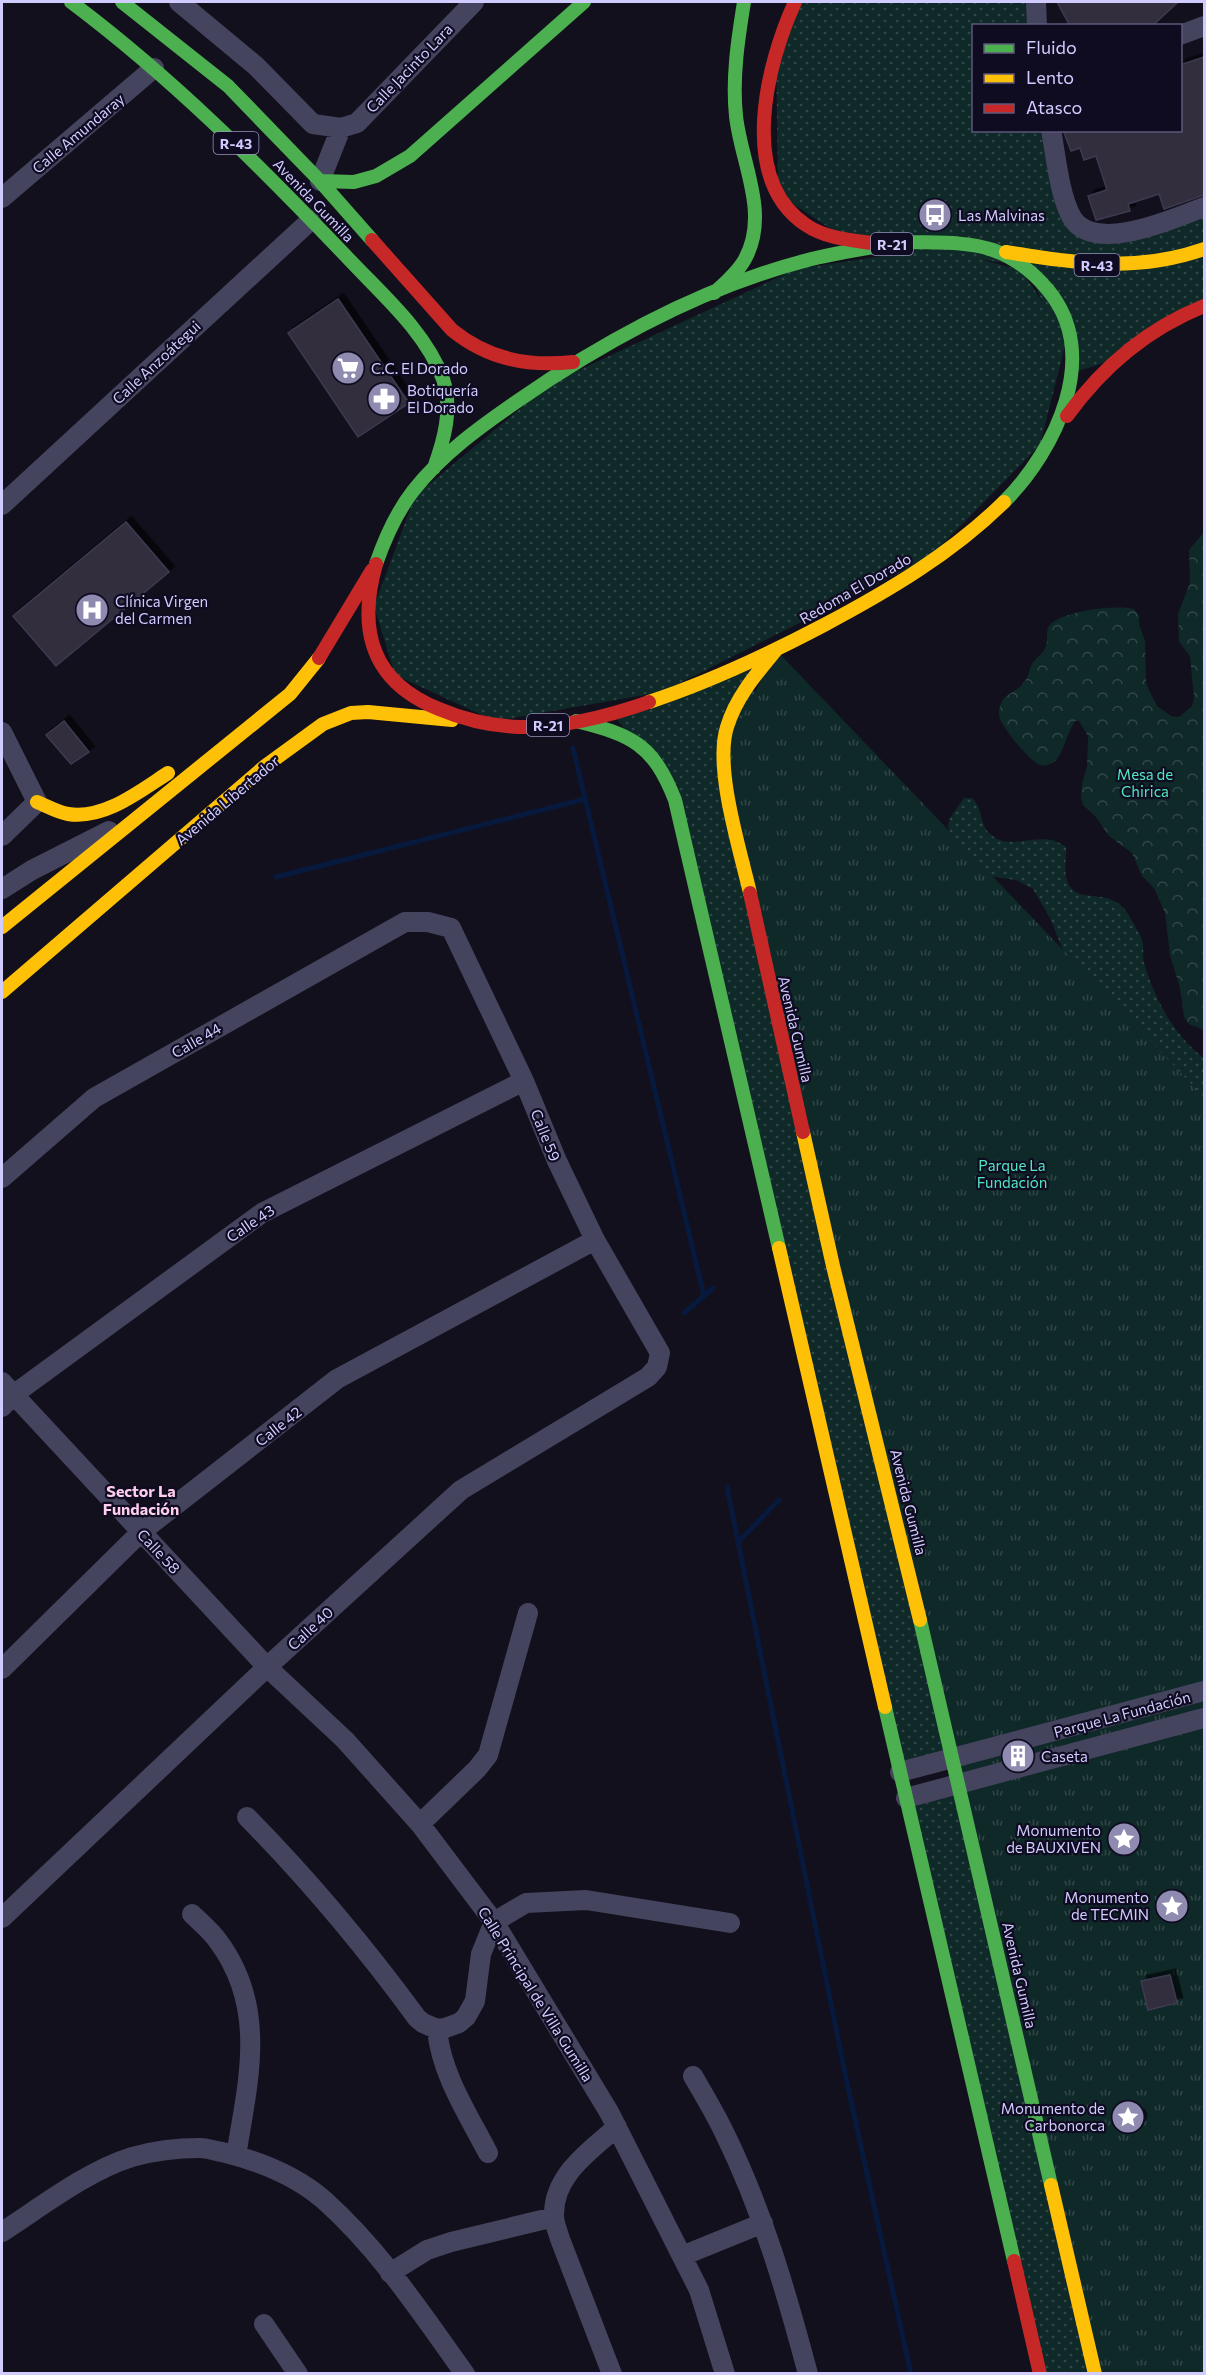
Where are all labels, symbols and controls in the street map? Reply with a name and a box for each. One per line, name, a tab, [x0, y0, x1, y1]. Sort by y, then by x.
street label: Calle Jacinto Lara	[362, 20, 456, 116]
legend	[972, 24, 1182, 132]
text: Fluido	[1026, 36, 1077, 58]
text: Lento	[1026, 66, 1074, 88]
street label: Calle Amundaray	[28, 89, 128, 177]
text: Atasco	[1026, 96, 1082, 118]
road number: R-43	[214, 132, 258, 154]
street label: Avenida Gumilla	[270, 155, 358, 245]
bus stop icon: Las Malvinas	[917, 197, 953, 233]
place label: Las Malvinas	[958, 206, 1045, 224]
road number: R-21	[871, 233, 913, 255]
road number: R-43	[1074, 254, 1120, 276]
street label: Calle Anzoátegui	[108, 317, 204, 407]
supermarket icon: C.C. El Dorado	[330, 350, 366, 386]
place label: C.C. El Dorado	[371, 359, 468, 377]
pharmacy icon: Botiquería El Dorado	[366, 381, 402, 417]
place label: Botiquería El Dorado	[407, 381, 478, 416]
street label: Redoma El Dorado	[796, 549, 914, 627]
hospital icon: Clínica Virgen del Carmen	[74, 592, 110, 628]
place label: Clínica Virgen del Carmen	[115, 592, 208, 627]
road number: R-21	[527, 714, 569, 736]
street label: Avenida Libertador	[172, 751, 282, 849]
park label: Mesa de Chirica	[1117, 765, 1173, 800]
street label: Avenida Gumilla	[775, 974, 817, 1084]
street label: Calle 44	[168, 1019, 224, 1061]
street label: Calle 59	[527, 1106, 565, 1164]
park label: Parque La Fundación	[977, 1156, 1047, 1191]
street label: Calle 43	[223, 1200, 277, 1246]
street label: Calle 42	[251, 1402, 305, 1450]
street label: Avenida Gumilla	[887, 1447, 931, 1557]
district label: Sector La Fundación	[103, 1481, 179, 1518]
street label: Calle 58	[134, 1525, 184, 1577]
street label: Calle 40	[284, 1603, 336, 1653]
street label: Parque La Fundación	[1052, 1687, 1192, 1741]
building icon: Caseta	[1000, 1738, 1036, 1774]
place label: Caseta	[1041, 1747, 1088, 1765]
place label: Monumento de BAUXIVEN	[1006, 1821, 1101, 1856]
place icon: Monumento de BAUXIVEN	[1106, 1821, 1142, 1857]
place label: Monumento de TECMIN	[1064, 1888, 1149, 1923]
place icon: Monumento de TECMIN	[1154, 1888, 1190, 1924]
street label: Calle Principal de Villa Gumilla	[475, 1903, 597, 2085]
street label: Avenida Gumilla	[999, 1920, 1041, 2030]
place label: Monumento de Carbonorca	[1001, 2099, 1105, 2134]
place icon: Monumento de Carbonorca	[1110, 2099, 1146, 2135]

